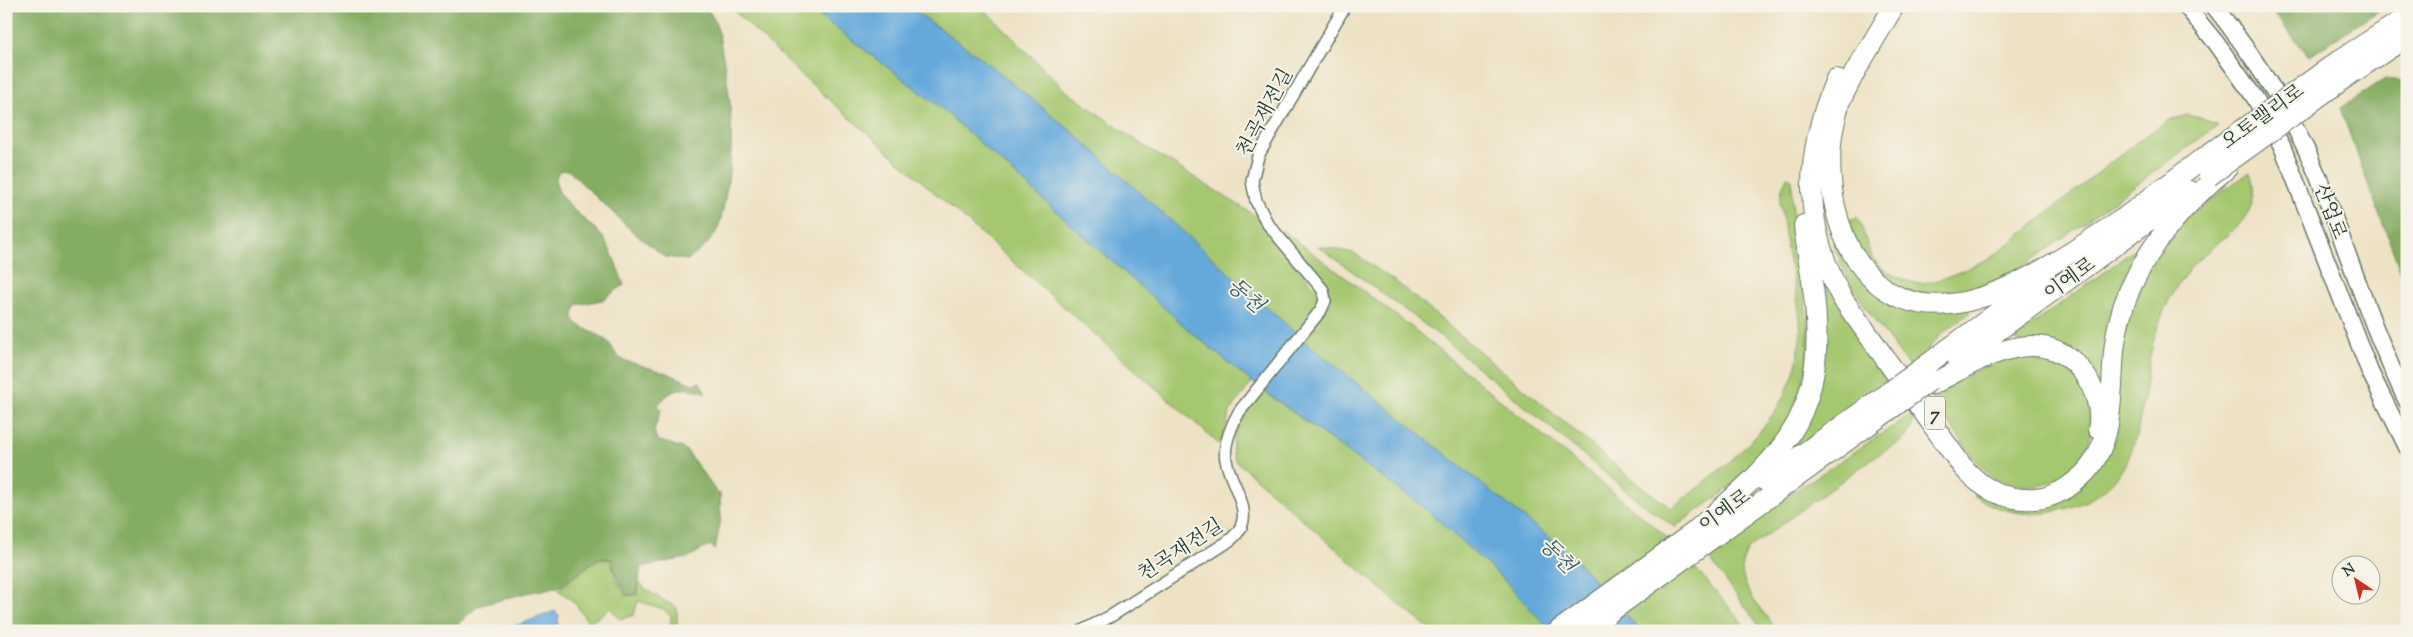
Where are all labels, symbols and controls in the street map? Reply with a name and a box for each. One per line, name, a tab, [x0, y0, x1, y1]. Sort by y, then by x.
street label: 천곡재전길	[1231, 64, 1302, 163]
street label: 오토밸리로	[2216, 78, 2311, 158]
street label: 산업로	[2305, 180, 2353, 244]
street label: 이예로	[2038, 251, 2102, 309]
water label: 동천	[1220, 272, 1271, 322]
road number: 7	[1925, 396, 1945, 429]
street label: 이예로	[1693, 483, 1757, 541]
street label: 천곡재전길	[1133, 513, 1230, 590]
water label: 동천	[1532, 531, 1583, 583]
north arrow	[2330, 554, 2380, 604]
text: N	[2339, 560, 2360, 582]

